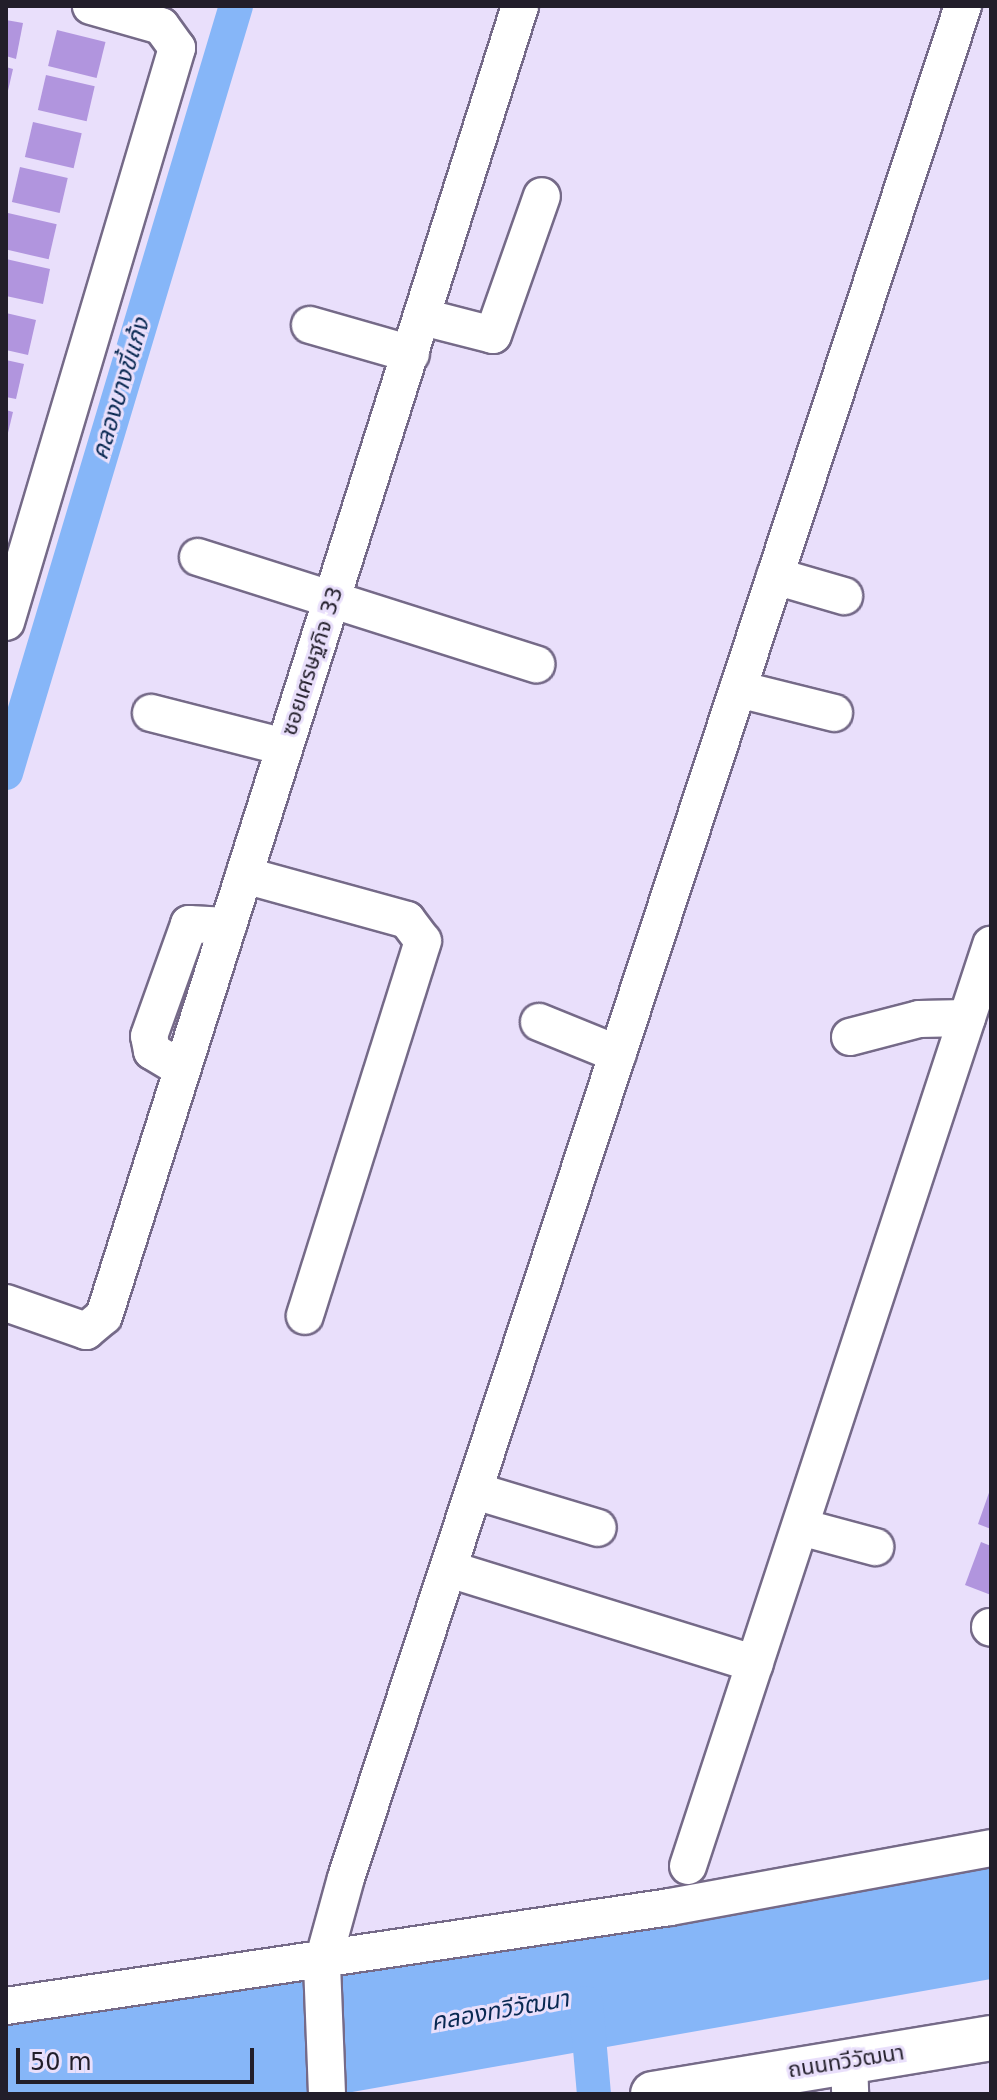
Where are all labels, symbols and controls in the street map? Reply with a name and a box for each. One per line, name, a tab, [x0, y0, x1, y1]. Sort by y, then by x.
water label: คลองบางขี้แก้ง	[86, 315, 156, 463]
street label: ซอยเศรษฐกิจ 33	[276, 583, 348, 739]
water label: คลองทวีวัฒนา	[429, 1985, 571, 2037]
scale bar	[20, 2032, 258, 2082]
street label: ถนนทวีวัฒนา	[786, 2039, 906, 2083]
text: 50 m	[30, 2048, 92, 2076]

